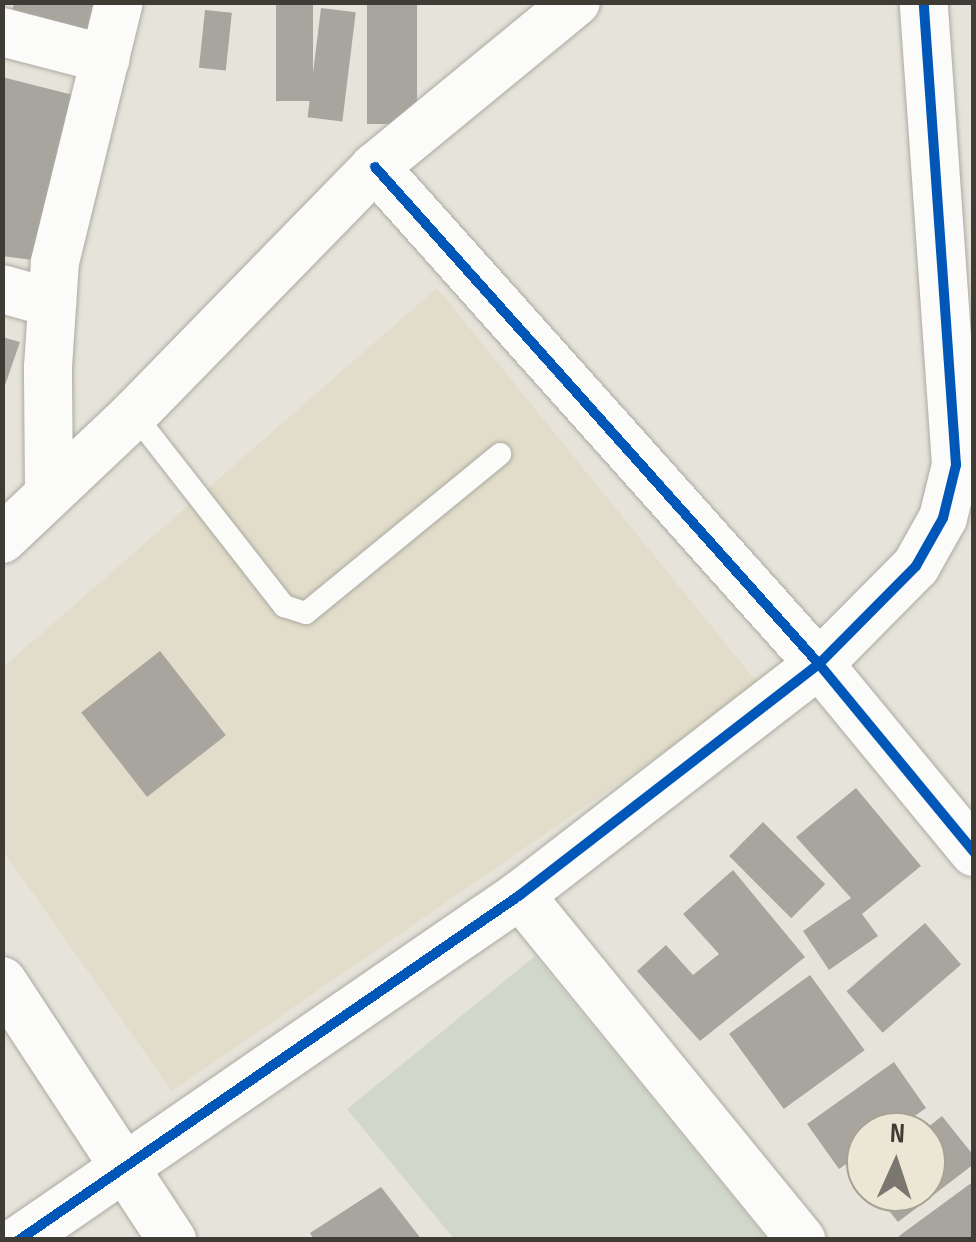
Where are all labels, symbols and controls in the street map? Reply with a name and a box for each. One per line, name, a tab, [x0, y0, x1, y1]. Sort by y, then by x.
north arrow	[846, 1112, 946, 1212]
text: N	[889, 1117, 906, 1150]

